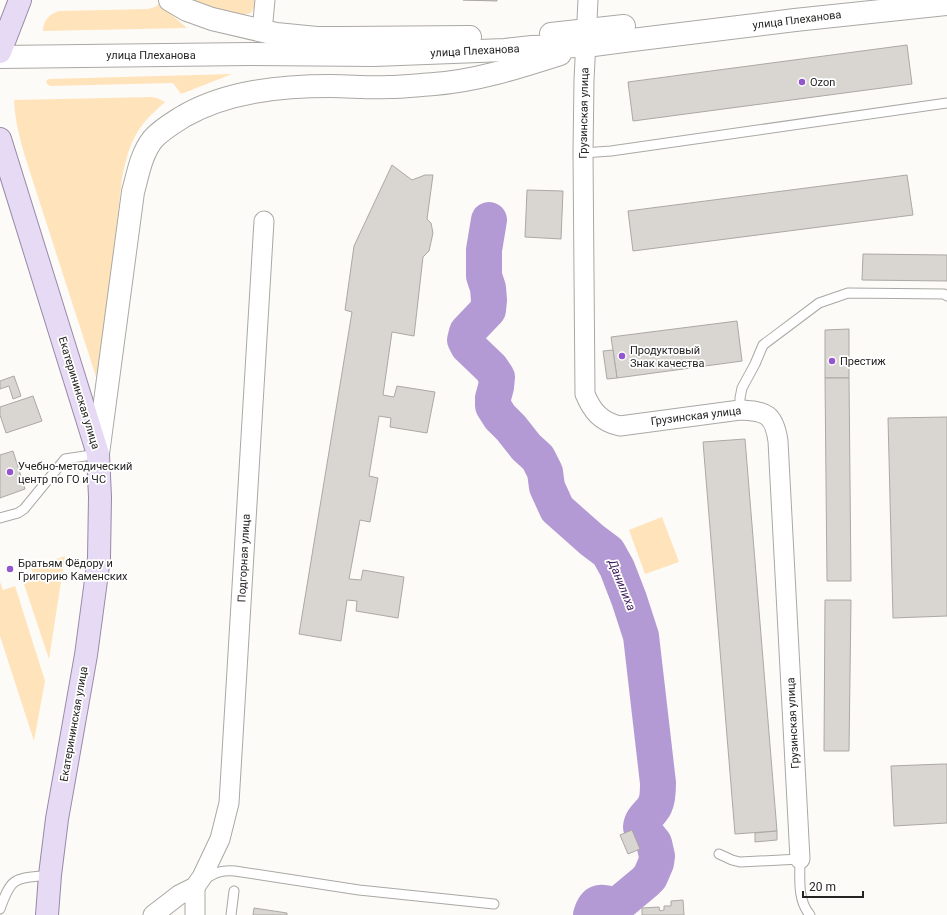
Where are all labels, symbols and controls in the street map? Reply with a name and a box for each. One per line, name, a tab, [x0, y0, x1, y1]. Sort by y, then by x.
street label: улица Плеханова	[752, 8, 842, 32]
street label: улица Плеханова	[430, 42, 520, 60]
street label: улица Плеханова	[106, 49, 196, 62]
street label: Грузинская улица	[577, 67, 591, 159]
place label: Ozon	[810, 76, 835, 89]
marker: Ozon	[797, 77, 807, 87]
street label: Екатерининская улица	[56, 335, 102, 451]
place label: Продуктовый Знак качества	[630, 344, 705, 370]
marker: Продуктовый Знак качества	[617, 351, 627, 361]
place label: Престиж	[840, 355, 886, 368]
marker: Престиж	[827, 356, 837, 366]
street label: Грузинская улица	[650, 404, 742, 428]
place label: Учебно-методический центр по ГО и ЧС	[18, 460, 132, 486]
marker: Учебно-методический центр по ГО и ЧС	[5, 467, 15, 477]
street label: Подгорная улица	[235, 513, 253, 603]
water label: Данилиха	[605, 556, 639, 613]
place label: Братьям Фёдору и Григорию Каменских	[18, 557, 128, 583]
marker: Братьям Фёдору и Григорию Каменских	[5, 564, 15, 574]
street label: Екатерининская улица	[57, 665, 91, 783]
street label: Грузинская улица	[784, 677, 802, 769]
scale bar	[803, 873, 863, 899]
text: 20 m	[809, 880, 836, 894]

